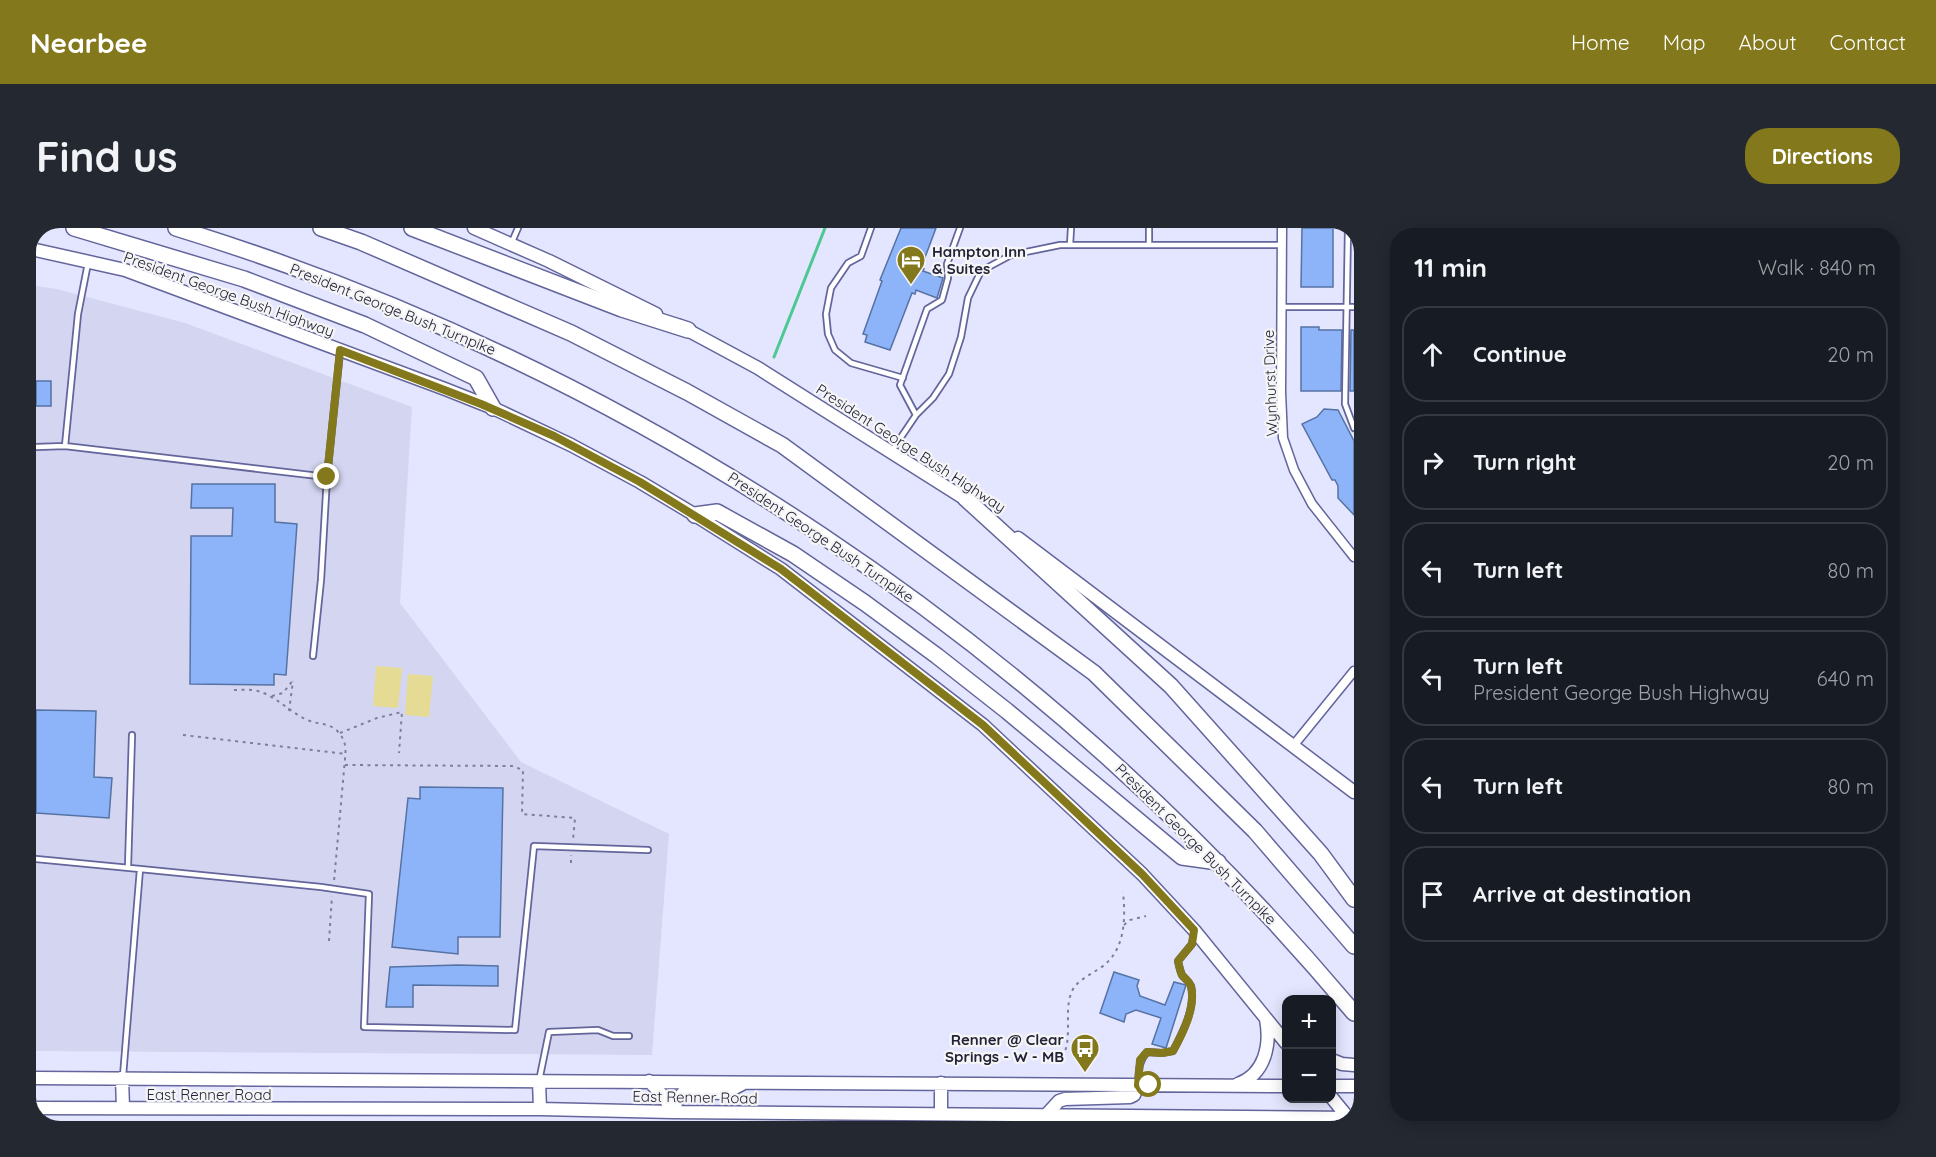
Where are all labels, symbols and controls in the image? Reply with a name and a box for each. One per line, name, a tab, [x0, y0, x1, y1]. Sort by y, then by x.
text: Nearbee	[30, 25, 148, 60]
text: Home	[1571, 29, 1630, 55]
text: Map	[1663, 29, 1706, 55]
text: About	[1739, 29, 1797, 55]
text: Contact	[1830, 29, 1906, 55]
button: Directions	[1745, 128, 1900, 184]
text: Find us	[36, 130, 178, 183]
place label: Hampton Inn & Suites	[932, 242, 1026, 278]
hotel icon: Hampton Inn & Suites	[895, 244, 927, 286]
street label: President George Bush Highway	[121, 247, 337, 341]
text: 11 min	[1414, 251, 1487, 284]
text: Walk · 840 m	[1758, 255, 1876, 280]
street label: President George Bush Turnpike	[287, 259, 499, 359]
street label: Wynhurst Drive	[1259, 329, 1281, 437]
icon: ahead	[1416, 338, 1449, 371]
text: Continue	[1473, 340, 1567, 368]
text: 20 m	[1827, 342, 1874, 367]
street label: President George Bush Highway	[813, 379, 1009, 517]
icon: right	[1416, 446, 1449, 479]
text: Turn right	[1473, 448, 1577, 476]
text: 20 m	[1827, 450, 1874, 475]
route end	[313, 463, 339, 489]
street label: President George Bush Turnpike	[724, 468, 918, 606]
icon: left	[1416, 554, 1449, 587]
text: Turn left	[1473, 556, 1563, 584]
text: 80 m	[1828, 558, 1874, 583]
text: Turn left	[1473, 652, 1563, 680]
icon: left	[1416, 662, 1449, 695]
text: 640 m	[1817, 666, 1874, 691]
text: President George Bush Highway	[1473, 680, 1770, 705]
street label: President George Bush Turnpike	[1111, 759, 1281, 929]
icon: left	[1416, 770, 1449, 803]
text: Turn left	[1473, 772, 1563, 800]
text: 80 m	[1828, 774, 1874, 799]
icon: arrive	[1416, 878, 1449, 911]
text: Arrive at destination	[1473, 880, 1691, 908]
map controls	[1282, 995, 1336, 1103]
button: +	[1282, 995, 1336, 1049]
place label: Renner @ Clear Springs - W - MB	[945, 1030, 1064, 1066]
bus stop icon: Renner @ Clear Springs - W - MB	[1069, 1032, 1101, 1074]
button: −	[1282, 1049, 1336, 1103]
route start	[1135, 1071, 1161, 1097]
street label: East Renner Road	[146, 1085, 272, 1104]
street label: East Renner Road	[632, 1086, 758, 1108]

